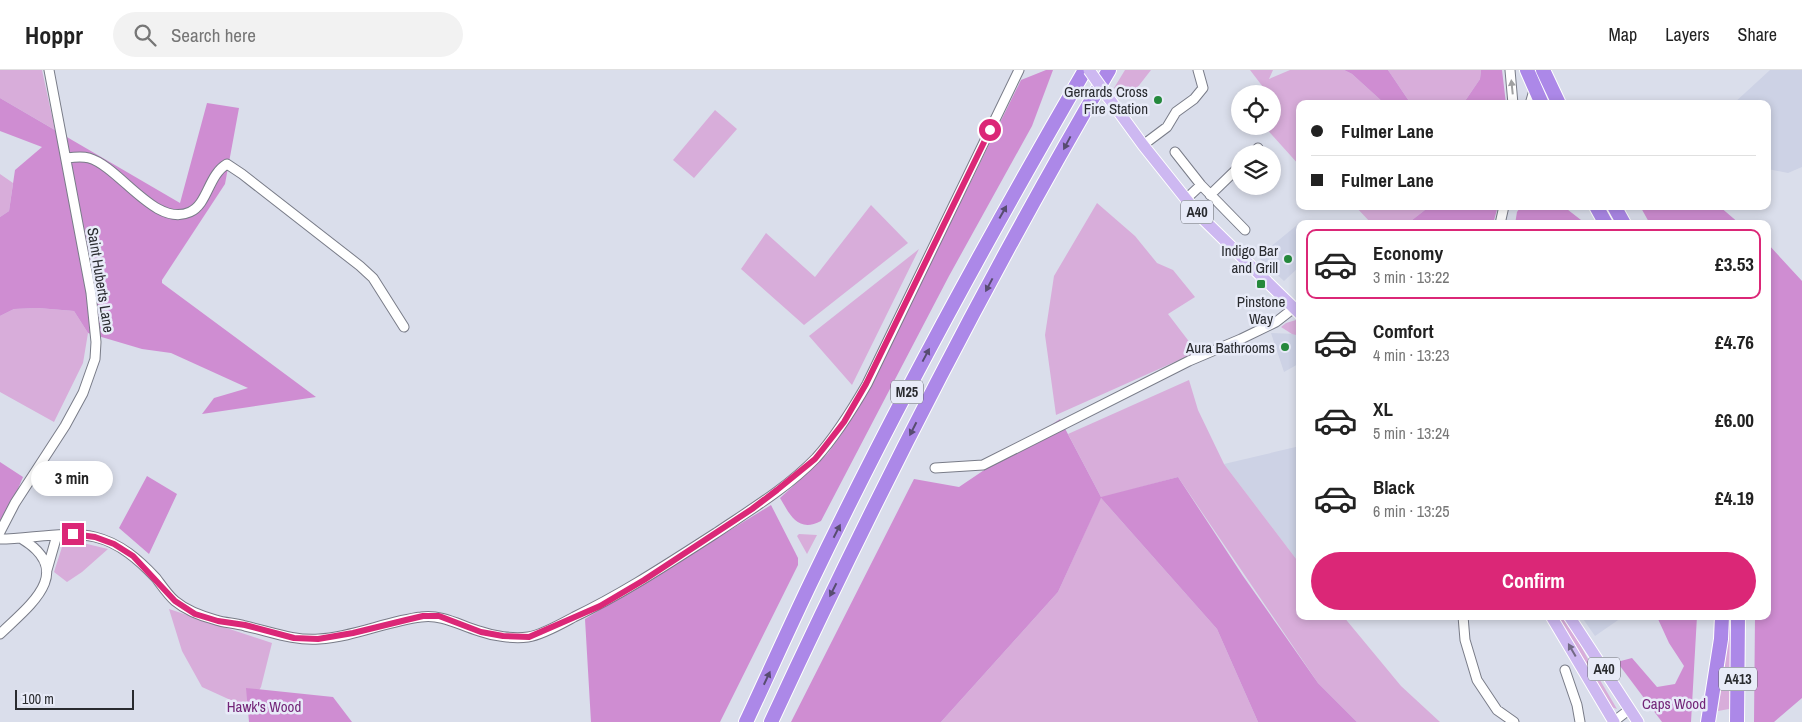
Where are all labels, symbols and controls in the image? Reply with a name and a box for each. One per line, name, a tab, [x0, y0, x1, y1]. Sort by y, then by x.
search box	[113, 12, 463, 57]
text: Hoppr	[25, 19, 83, 51]
icon: search	[131, 21, 159, 49]
text: Search here	[171, 22, 256, 48]
text: Map	[1609, 22, 1637, 47]
text: Layers	[1665, 22, 1710, 47]
text: Share	[1738, 22, 1777, 47]
one-way arrow	[1507, 79, 1515, 95]
place label: Gerrards Cross Fire Station	[1064, 81, 1148, 119]
map controls	[1231, 85, 1281, 195]
button: locate	[1231, 85, 1281, 135]
marker: Gerrards Cross Fire Station	[1152, 94, 1164, 106]
text: Fulmer Lane	[1341, 118, 1434, 144]
route start	[979, 119, 1001, 141]
one-way arrow	[1063, 135, 1071, 150]
button: layers	[1231, 145, 1281, 195]
text: Fulmer Lane	[1341, 167, 1434, 193]
road number: A40	[1181, 200, 1213, 224]
one-way arrow	[999, 205, 1008, 219]
street label: Saint Huberts Lane	[82, 226, 120, 334]
place label: Indigo Bar and Grill	[1221, 240, 1278, 278]
text: Economy	[1373, 240, 1443, 266]
icon: car	[1313, 242, 1358, 287]
text: £3.53	[1715, 251, 1754, 277]
marker: Indigo Bar and Grill	[1282, 253, 1294, 265]
text: 3 min · 13:22	[1373, 266, 1450, 288]
one-way arrow	[985, 278, 993, 293]
marker: Pinstone Way	[1255, 278, 1267, 290]
place label: Pinstone Way	[1237, 291, 1285, 329]
text: Comfort	[1373, 318, 1434, 344]
icon: car	[1313, 320, 1358, 365]
text: £4.76	[1715, 329, 1754, 355]
place label: Aura Bathrooms	[1185, 337, 1275, 358]
marker: Aura Bathrooms	[1279, 341, 1291, 353]
text: 4 min · 13:23	[1373, 344, 1450, 366]
one-way arrow	[922, 348, 930, 362]
road number: M25	[891, 381, 923, 404]
text: XL	[1373, 396, 1393, 422]
icon: car	[1313, 398, 1358, 443]
text: £6.00	[1715, 407, 1754, 433]
one-way arrow	[909, 422, 917, 436]
text: 5 min · 13:24	[1373, 422, 1450, 444]
callout: 3 min	[32, 462, 114, 496]
text: 3 min	[55, 467, 89, 489]
text: Black	[1373, 474, 1415, 500]
icon: car	[1313, 476, 1358, 521]
text: £4.19	[1715, 485, 1754, 511]
text: 6 min · 13:25	[1373, 500, 1450, 522]
route end	[62, 523, 84, 545]
one-way arrow	[833, 524, 841, 538]
button: Confirm	[1311, 552, 1756, 610]
one-way arrow	[829, 583, 837, 597]
one-way arrow	[1567, 643, 1576, 656]
road number: A40	[1588, 658, 1620, 680]
road number: A413	[1719, 668, 1757, 690]
one-way arrow	[763, 671, 771, 685]
scale bar	[15, 687, 134, 710]
text: 100 m	[22, 690, 54, 708]
park label: Caps Wood	[1642, 693, 1706, 714]
park label: Hawk's Wood	[227, 696, 301, 717]

